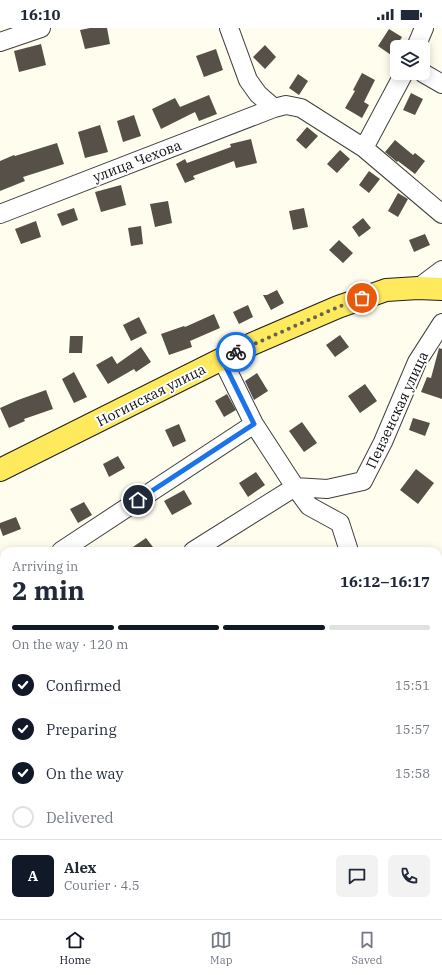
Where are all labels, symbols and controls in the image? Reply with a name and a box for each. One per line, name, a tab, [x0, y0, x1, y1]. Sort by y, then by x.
text: 16:10	[20, 5, 61, 24]
map controls	[390, 40, 430, 80]
button: layers	[390, 40, 430, 80]
street label: улица Чехова	[90, 136, 184, 186]
pin	[345, 281, 379, 315]
icon: bag	[351, 287, 373, 309]
courier	[216, 332, 256, 372]
icon: bike	[225, 341, 247, 363]
street label: Пензенская улица	[362, 348, 432, 472]
street label: Ногинская улица	[93, 360, 209, 430]
pin	[121, 483, 155, 517]
icon: home	[127, 489, 149, 511]
text: Arriving in	[12, 558, 78, 575]
text: 16:12–16:17	[340, 572, 430, 591]
text: 2 min	[12, 573, 85, 607]
text: On the way · 120 m	[12, 636, 128, 653]
icon: check	[12, 674, 34, 696]
text: Confirmed	[46, 676, 121, 695]
text: 15:51	[395, 677, 430, 694]
icon: check	[12, 718, 34, 740]
text: Preparing	[46, 720, 117, 739]
text: 15:57	[395, 721, 430, 738]
icon: check	[12, 762, 34, 784]
text: On the way	[46, 764, 124, 783]
text: 15:58	[395, 765, 430, 782]
text: Delivered	[46, 808, 114, 827]
button: chat	[336, 855, 378, 897]
button: phone	[388, 855, 430, 897]
text: Alex	[64, 858, 96, 877]
text: A	[28, 866, 38, 885]
text: Courier · 4.5	[64, 877, 140, 894]
tab: Home	[60, 929, 91, 967]
tab: Map	[210, 929, 232, 967]
tab: Saved	[352, 929, 382, 967]

